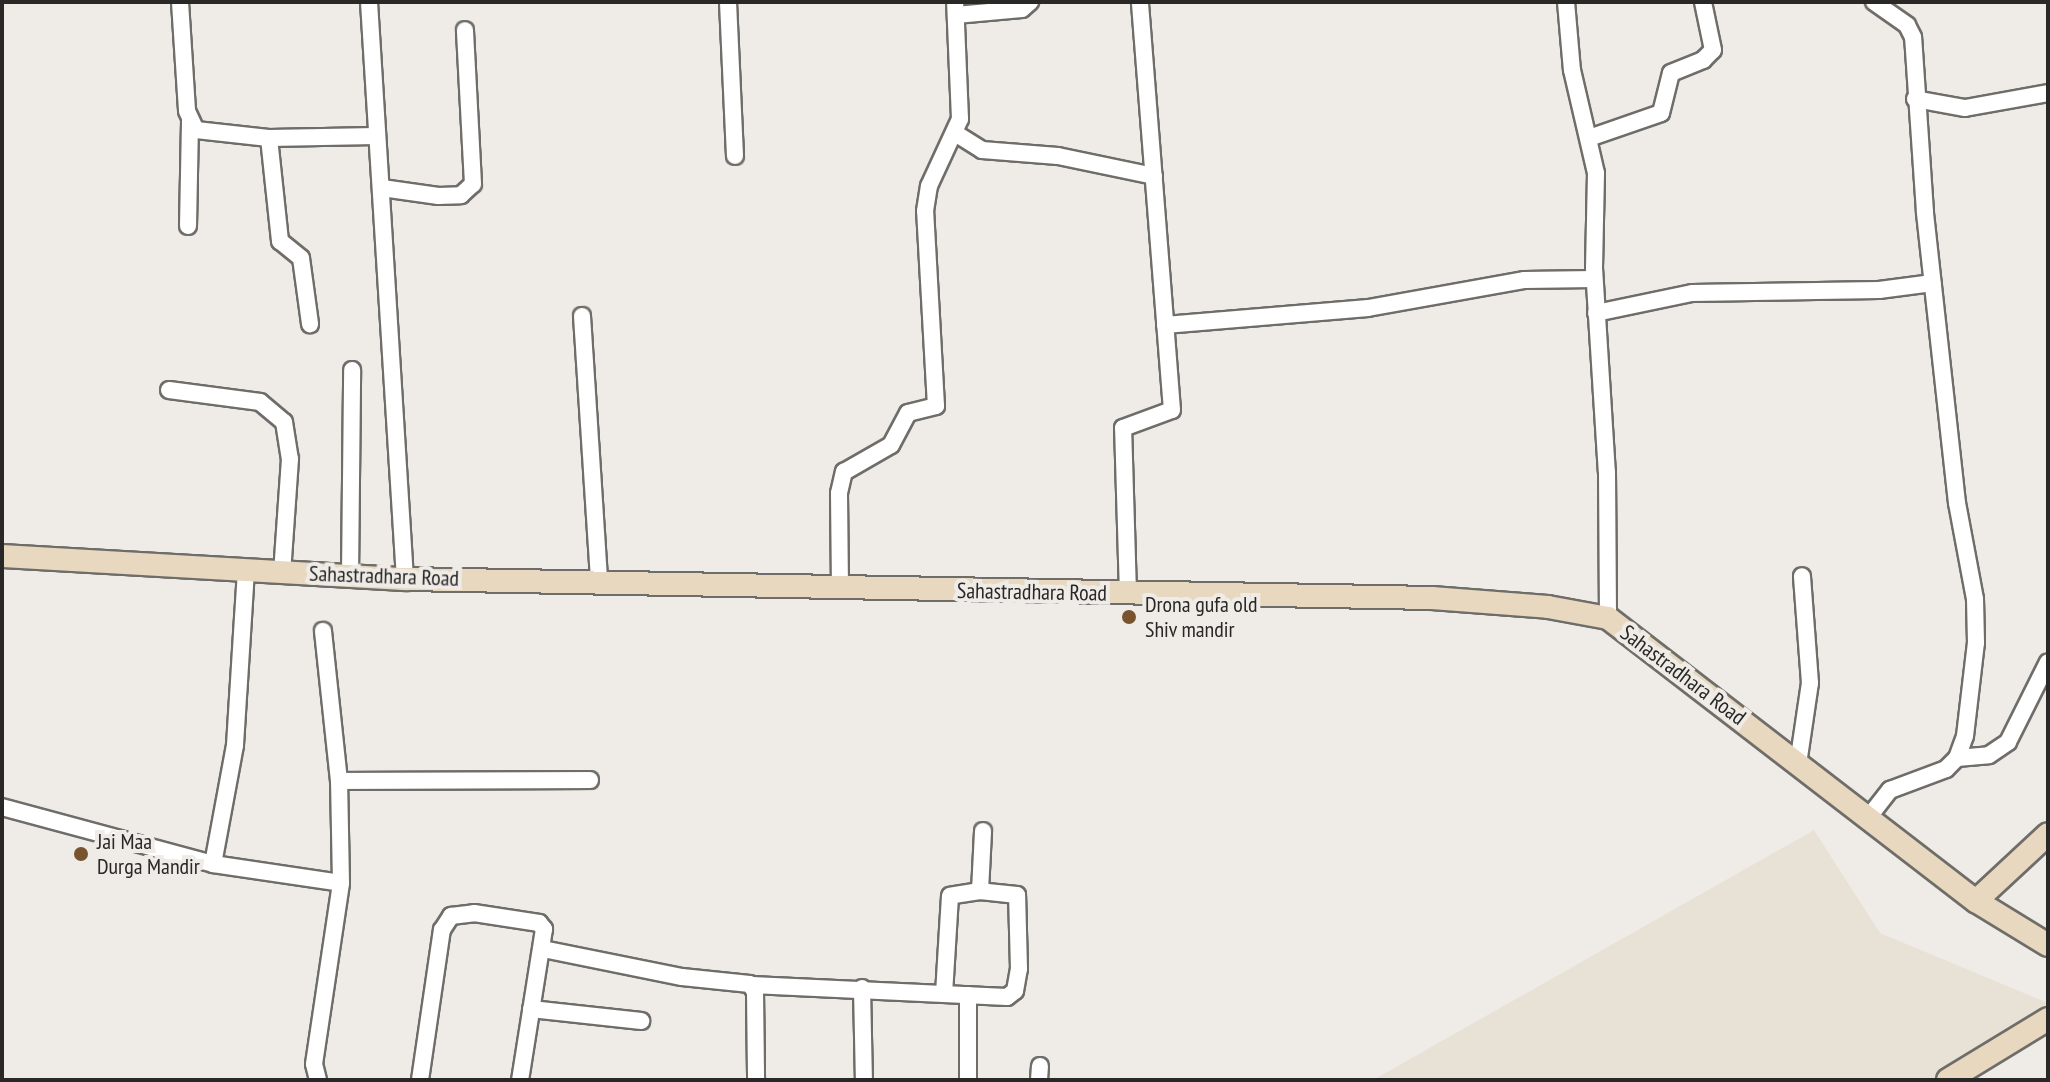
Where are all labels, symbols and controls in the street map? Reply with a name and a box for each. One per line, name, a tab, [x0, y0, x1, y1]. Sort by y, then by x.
street label: Sahastradhara Road	[309, 560, 459, 592]
street label: Sahastradhara Road	[957, 577, 1107, 607]
place label: Drona gufa old Shiv mandir	[1145, 591, 1258, 642]
marker: Drona gufa old Shiv mandir	[1120, 608, 1138, 626]
street label: Sahastradhara Road	[1615, 619, 1751, 731]
place label: Jai Maa Durga Mandir	[97, 828, 200, 880]
marker: Jai Maa Durga Mandir	[72, 845, 90, 863]

